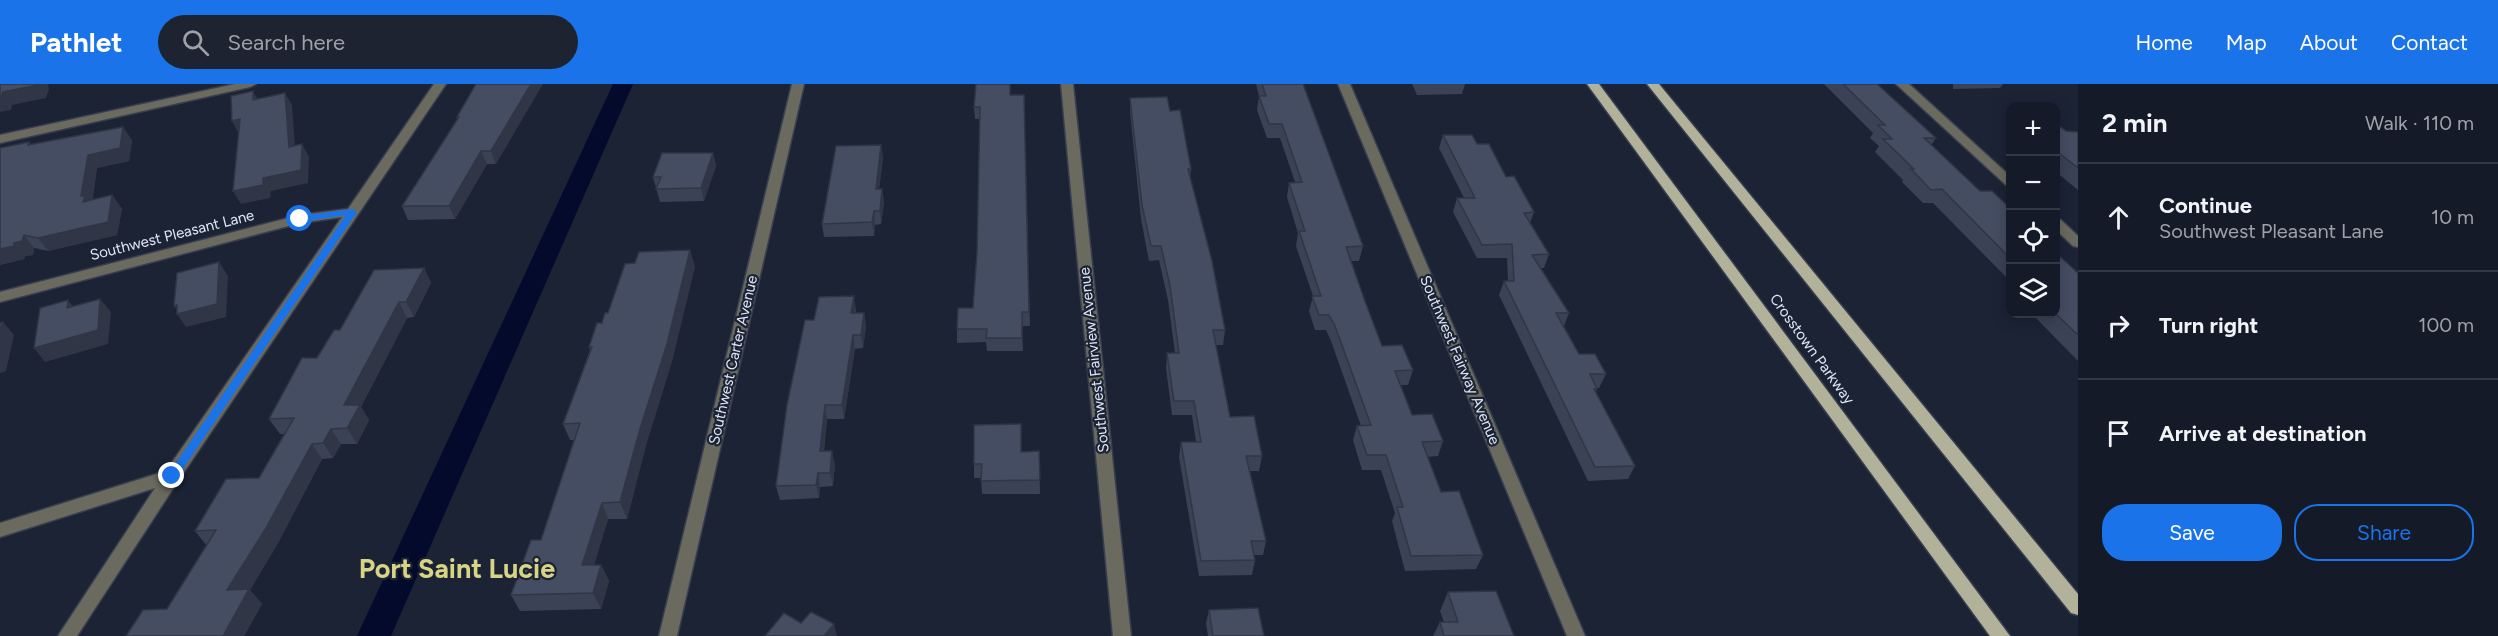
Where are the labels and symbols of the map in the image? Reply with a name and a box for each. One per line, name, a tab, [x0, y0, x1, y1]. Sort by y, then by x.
route start	[286, 205, 312, 231]
street label: Southwest Pleasant Lane	[88, 206, 256, 264]
street label: Southwest Fairview Avenue	[1075, 267, 1113, 453]
street label: Southwest Fairway Avenue	[1416, 273, 1504, 447]
street label: Southwest Carter Avenue	[705, 274, 761, 446]
street label: Crosstown Parkway	[1766, 290, 1858, 408]
route end	[158, 462, 184, 488]
district label: Port Saint Lucie	[359, 552, 555, 585]

